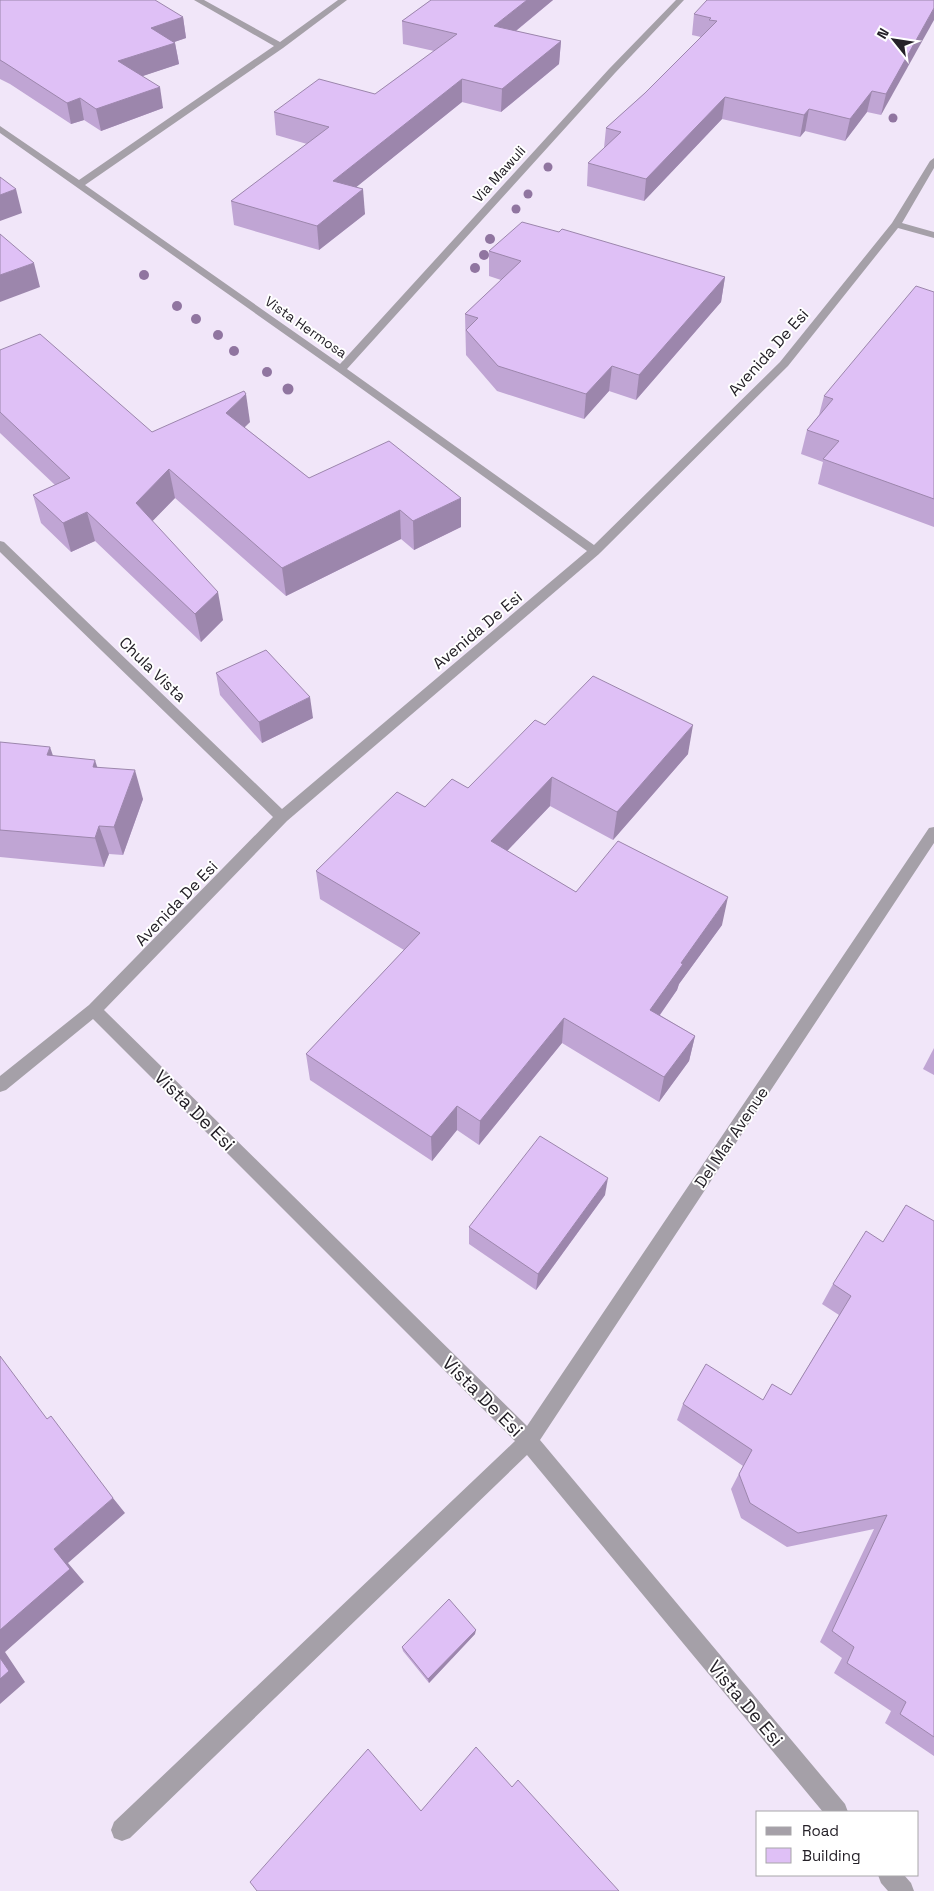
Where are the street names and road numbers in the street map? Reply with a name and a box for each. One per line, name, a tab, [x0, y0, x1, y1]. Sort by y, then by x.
street label: Via Mawuli	[469, 142, 529, 206]
street label: Vista Hermosa	[261, 292, 351, 362]
street label: Avenida De Esi	[724, 304, 813, 400]
street label: Avenida De Esi	[428, 587, 526, 674]
street label: Chula Vista	[115, 632, 191, 707]
street label: Avenida De Esi	[130, 856, 222, 950]
street label: Vista De Esi	[149, 1064, 241, 1156]
street label: Del Mar Avenue	[690, 1083, 773, 1192]
street label: Vista De Esi	[437, 1350, 529, 1442]
street label: Vista De Esi	[702, 1655, 789, 1752]

